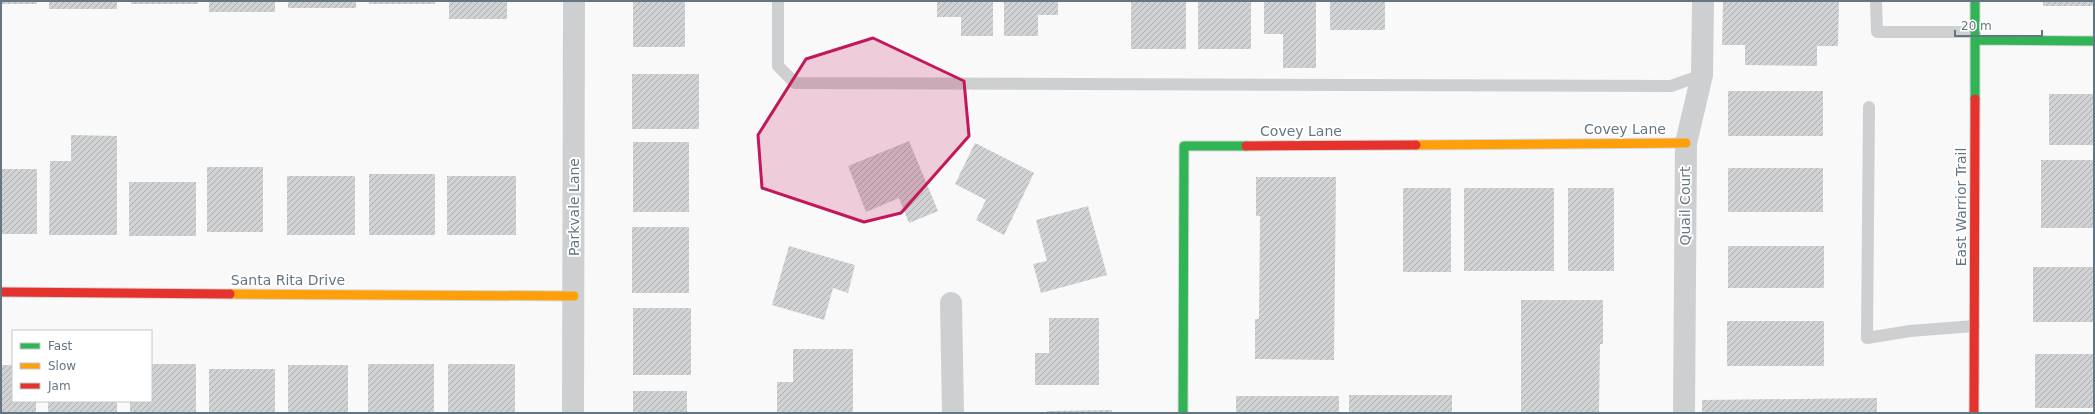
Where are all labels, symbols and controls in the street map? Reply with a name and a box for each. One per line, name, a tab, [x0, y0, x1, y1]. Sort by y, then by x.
scale bar	[1955, 12, 2042, 38]
text: 20 m	[1961, 19, 1992, 33]
street label: Covey Lane	[1584, 121, 1666, 137]
street label: Covey Lane	[1260, 123, 1342, 139]
street label: East Warrior Trail	[1953, 148, 1969, 266]
street label: Parkvale Lane	[566, 158, 582, 256]
street label: Quail Court	[1677, 166, 1693, 246]
street label: Santa Rita Drive	[231, 272, 345, 288]
legend	[12, 330, 152, 402]
text: Fast	[48, 339, 72, 353]
text: Slow	[48, 359, 76, 373]
text: Jam	[47, 379, 71, 393]

